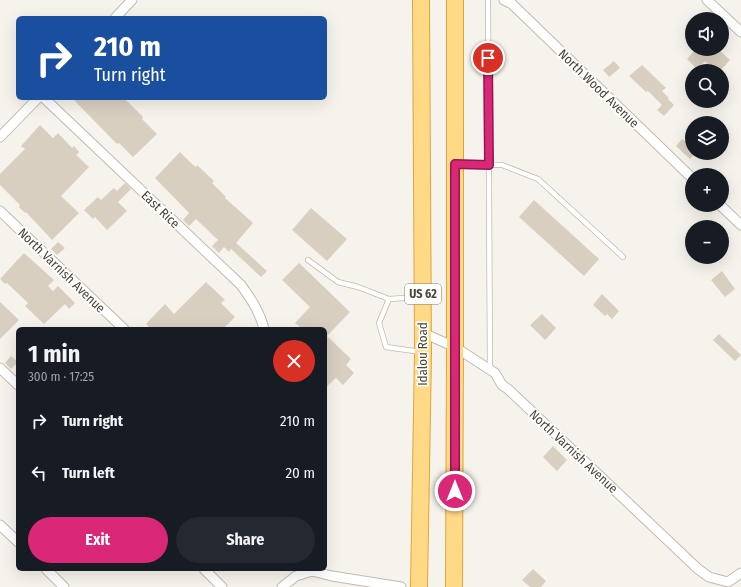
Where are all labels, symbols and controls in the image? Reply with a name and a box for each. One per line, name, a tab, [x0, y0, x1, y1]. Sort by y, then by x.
map controls	[685, 12, 729, 264]
button: sound	[685, 12, 729, 56]
text: 210 m	[94, 30, 161, 63]
icon: right	[28, 32, 80, 84]
pin	[471, 41, 505, 75]
street label: North Wood Avenue	[555, 46, 642, 131]
icon: arrive	[477, 47, 499, 69]
text: Turn right	[94, 64, 166, 86]
button: search	[685, 64, 729, 108]
button: layers	[685, 116, 729, 160]
button: +	[685, 168, 729, 212]
street label: East Rice	[138, 188, 183, 231]
button: −	[685, 220, 729, 264]
street label: North Varnish Avenue	[15, 225, 108, 316]
road number: US 62	[405, 284, 441, 304]
street label: Idalou Road	[415, 322, 430, 386]
text: 1 min	[28, 340, 80, 368]
button: close	[273, 340, 315, 382]
text: 300 m · 17:25	[28, 369, 94, 384]
street label: North Varnish Avenue	[526, 407, 621, 496]
icon: right	[28, 410, 50, 432]
text: Turn right	[62, 412, 123, 430]
text: 210 m	[280, 412, 315, 430]
icon: left	[28, 462, 50, 484]
text: Turn left	[62, 464, 115, 482]
text: 20 m	[286, 464, 315, 482]
position arrow	[434, 470, 476, 512]
button: Exit	[28, 517, 168, 563]
button: Share	[176, 517, 315, 563]

